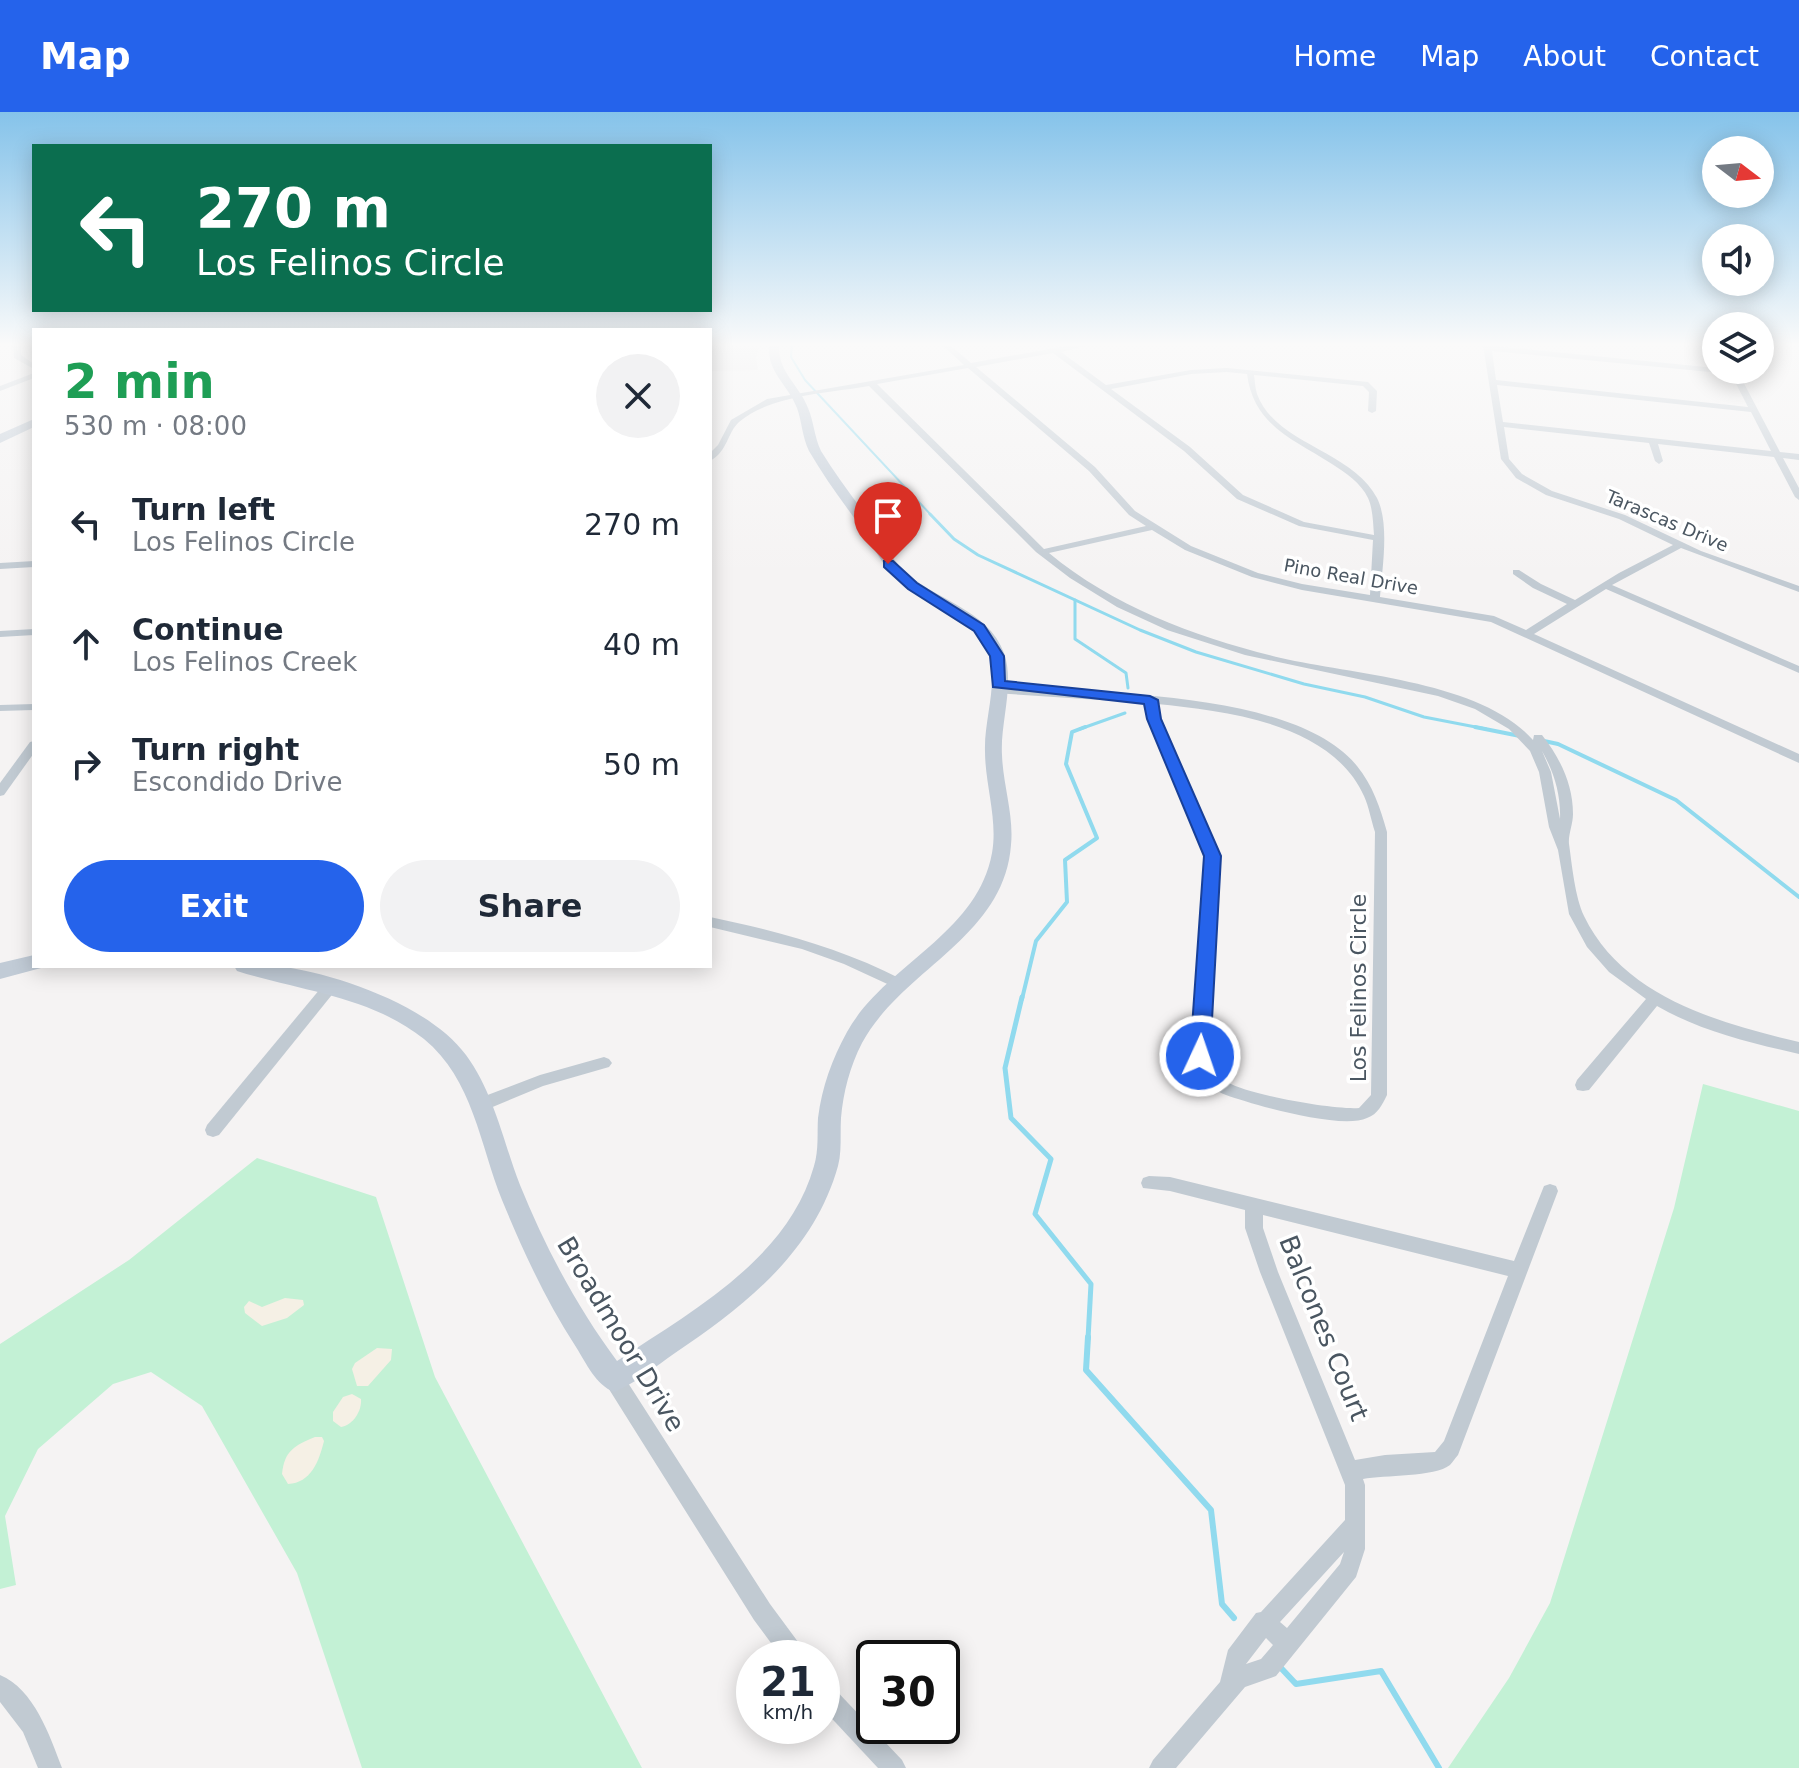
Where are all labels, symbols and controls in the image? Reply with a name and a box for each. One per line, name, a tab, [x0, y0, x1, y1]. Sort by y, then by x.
text: Map	[40, 34, 131, 78]
text: Home	[1293, 40, 1376, 73]
text: Map	[1420, 40, 1479, 73]
text: About	[1523, 40, 1606, 73]
text: Contact	[1650, 40, 1759, 73]
north arrow	[1702, 136, 1774, 208]
map controls	[1702, 136, 1774, 384]
text: 270 m	[196, 175, 391, 240]
icon: left	[64, 176, 168, 280]
button: sound	[1702, 224, 1774, 296]
text: Los Felinos Circle	[196, 242, 505, 283]
button: layers	[1702, 312, 1774, 384]
text: 2 min	[64, 353, 215, 409]
button: close	[596, 354, 680, 438]
text: 530 m · 08:00	[64, 411, 247, 441]
pin	[854, 482, 922, 564]
street label: Tarascas Drive	[1602, 485, 1732, 556]
text: Turn left	[132, 492, 275, 527]
icon: arrive	[866, 494, 910, 538]
icon: left	[64, 502, 108, 546]
text: 270 m	[584, 507, 680, 542]
text: Los Felinos Circle	[132, 527, 355, 557]
street label: Pino Real Drive	[1282, 554, 1420, 599]
text: Continue	[132, 612, 284, 647]
icon: ahead	[64, 622, 108, 666]
text: 40 m	[603, 627, 680, 662]
text: Los Felinos Creek	[132, 647, 357, 677]
text: Turn right	[132, 732, 299, 767]
icon: right	[64, 742, 108, 786]
text: 50 m	[603, 747, 680, 782]
text: Escondido Drive	[132, 767, 342, 797]
button: Exit	[64, 860, 364, 952]
button: Share	[380, 860, 680, 952]
street label: Los Felinos Circle	[1346, 894, 1371, 1082]
position arrow	[1158, 1014, 1242, 1098]
street label: Broadmoor Drive	[551, 1231, 691, 1437]
street label: Balcones Court	[1273, 1231, 1375, 1425]
speed limit sign: 30	[856, 1640, 960, 1744]
text: 21	[760, 1659, 816, 1705]
text: km/h	[763, 1700, 813, 1724]

